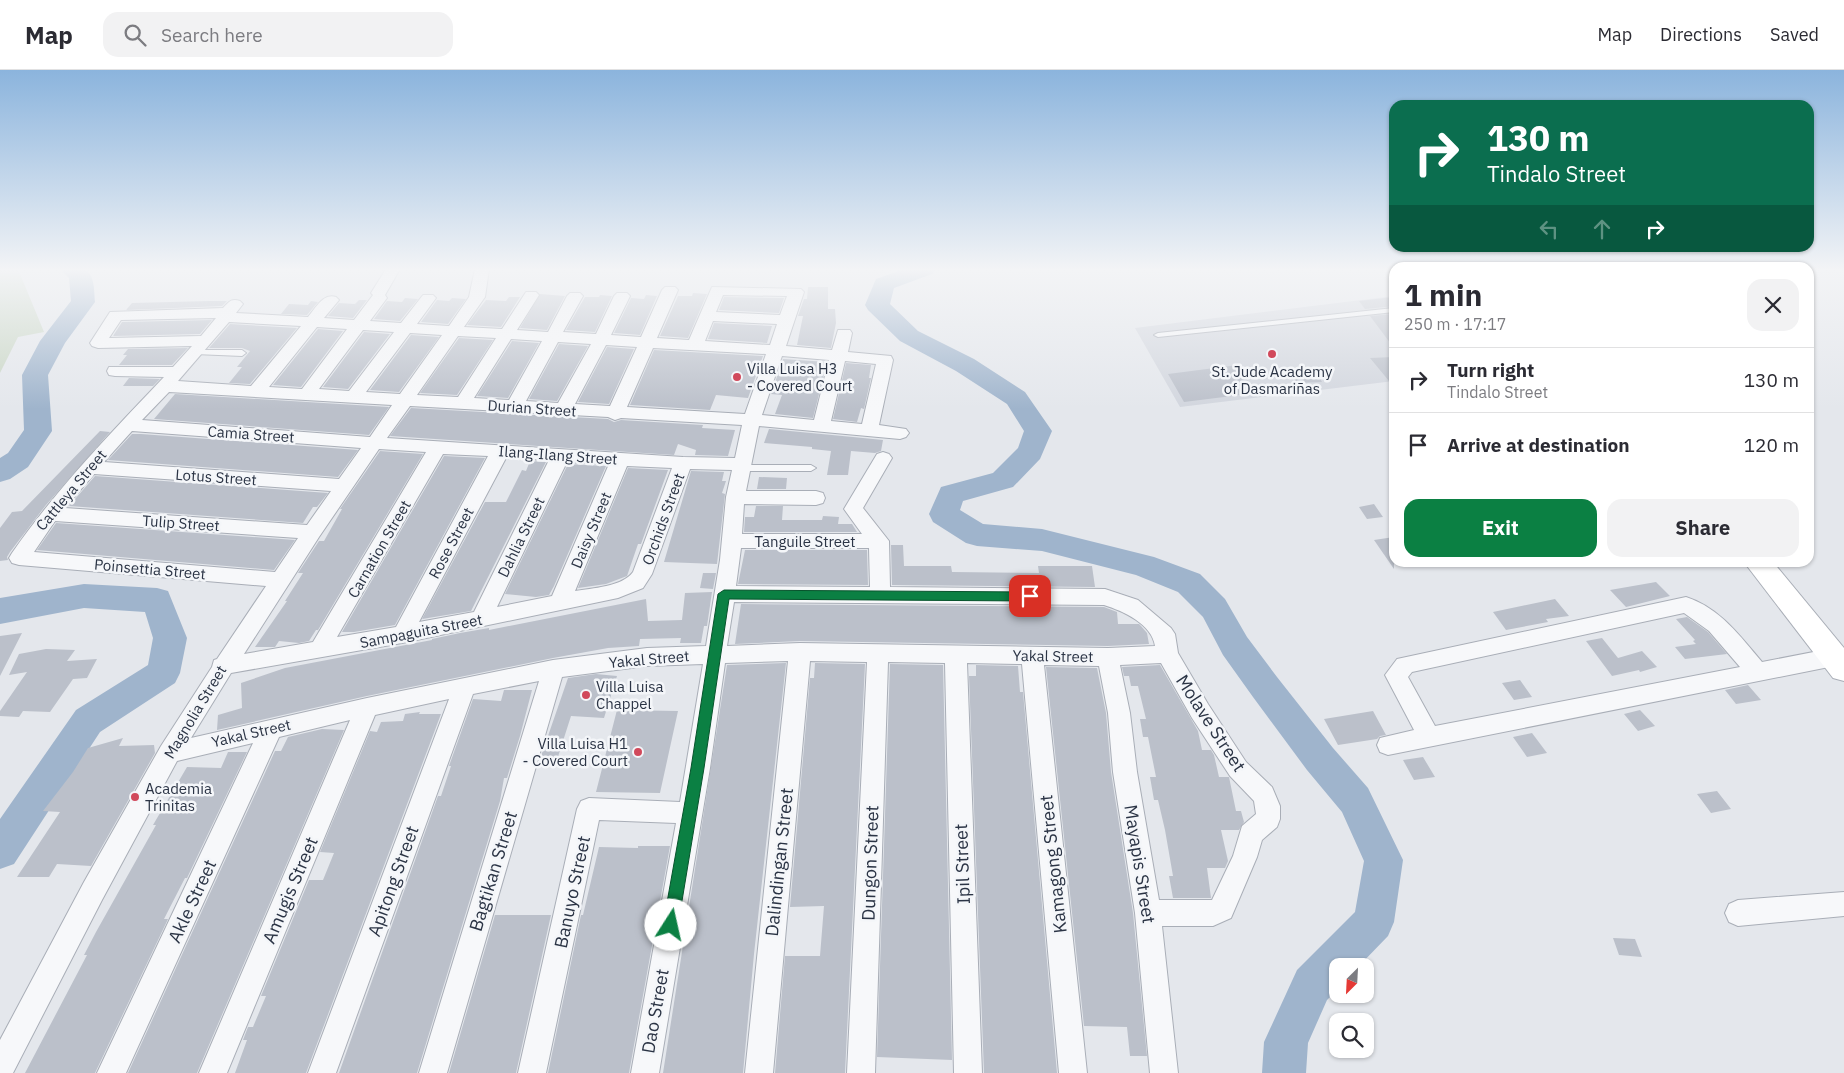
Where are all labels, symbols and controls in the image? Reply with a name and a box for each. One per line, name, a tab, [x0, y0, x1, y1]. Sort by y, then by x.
search box	[103, 12, 453, 57]
text: Map	[25, 19, 73, 51]
icon: search	[121, 21, 149, 49]
text: Search here	[161, 23, 263, 47]
text: Map	[1597, 23, 1632, 46]
text: Directions	[1660, 23, 1742, 46]
text: Saved	[1770, 23, 1819, 46]
text: 130 m	[1487, 115, 1590, 161]
icon: right	[1404, 120, 1469, 185]
text: Tindalo Street	[1487, 159, 1626, 188]
icon: left	[1535, 215, 1563, 243]
icon: ahead	[1588, 215, 1616, 243]
icon: right	[1641, 215, 1669, 243]
text: 1 min	[1404, 275, 1482, 314]
button: close	[1747, 279, 1799, 331]
text: 250 m · 17:17	[1404, 314, 1506, 334]
marker: St. Jude Academy of Dasmariñas	[1266, 348, 1278, 360]
text: Turn right	[1447, 358, 1534, 382]
place label: Villa Luisa H3 - Covered Court	[747, 359, 853, 395]
place label: St. Jude Academy of Dasmariñas	[1212, 362, 1333, 398]
icon: right	[1404, 366, 1432, 394]
text: 130 m	[1744, 368, 1799, 392]
marker: Villa Luisa H3 - Covered Court	[731, 371, 743, 383]
text: Tindalo Street	[1447, 382, 1548, 402]
street label: Durian Street	[487, 395, 577, 421]
street label: Camia Street	[207, 421, 295, 447]
icon: arrive	[1404, 431, 1432, 459]
text: Arrive at destination	[1447, 433, 1630, 457]
text: 120 m	[1744, 433, 1799, 457]
street label: Ilang-Ilang Street	[498, 441, 618, 469]
street label: Cattleya Street	[32, 446, 110, 534]
street label: Lotus Street	[175, 465, 257, 489]
street label: Orchids Street	[638, 470, 688, 568]
street label: Daisy Street	[566, 489, 616, 571]
street label: Dahlia Street	[493, 494, 549, 580]
street label: Carnation Street	[343, 497, 415, 601]
button: Exit	[1404, 499, 1597, 557]
button: Share	[1607, 499, 1799, 557]
street label: Rose Street	[424, 504, 478, 582]
street label: Tulip Street	[142, 511, 220, 535]
street label: Tanguile Street	[754, 532, 856, 551]
street label: Poinsettia Street	[93, 555, 207, 583]
pin	[1009, 575, 1051, 617]
icon: arrive	[1016, 582, 1044, 610]
street label: Sampaguita Street	[358, 610, 484, 652]
street label: Yakal Street	[608, 646, 690, 672]
street label: Yakal Street	[1012, 646, 1094, 666]
street label: Magnolia Street	[160, 662, 230, 762]
street label: Molave Street	[1171, 670, 1251, 776]
place label: Villa Luisa Chappel	[596, 677, 663, 713]
marker: Villa Luisa Chappel	[580, 689, 592, 701]
street label: Yakal Street	[210, 715, 292, 751]
place label: Villa Luisa H1 - Covered Court	[522, 734, 628, 770]
marker: Villa Luisa H1 - Covered Court	[632, 746, 644, 758]
place label: Academia Trinitas	[145, 779, 212, 815]
street label: Dalindingan Street	[760, 787, 798, 937]
marker: Academia Trinitas	[129, 791, 141, 803]
street label: Kamagong Street	[1034, 794, 1072, 934]
street label: Mayapis Street	[1119, 803, 1161, 925]
street label: Dungon Street	[856, 805, 884, 921]
street label: Bagtikan Street	[464, 808, 522, 934]
street label: Apitong Street	[362, 822, 424, 940]
street label: Ipil Street	[949, 823, 975, 905]
street label: Amugis Street	[257, 833, 323, 947]
street label: Banuyo Street	[549, 834, 595, 950]
street label: Akle Street	[163, 856, 221, 946]
position arrow	[644, 898, 696, 950]
north arrow	[1329, 958, 1374, 1002]
map controls	[1329, 958, 1374, 1058]
street label: Dao Street	[636, 967, 674, 1055]
button: search	[1329, 1013, 1374, 1058]

